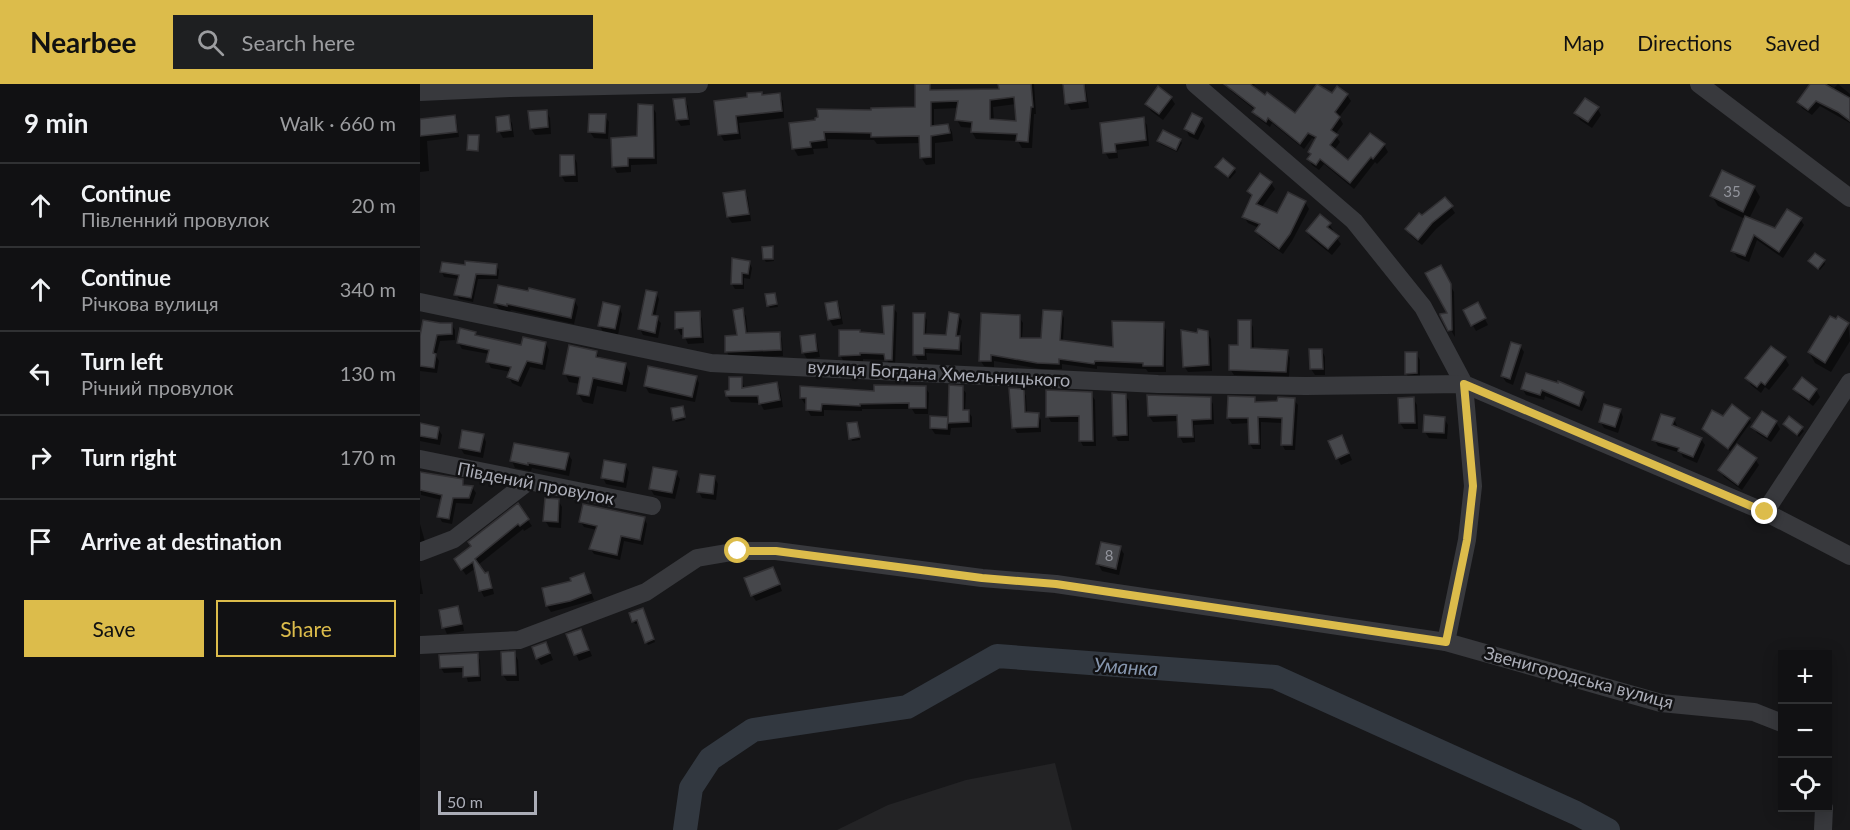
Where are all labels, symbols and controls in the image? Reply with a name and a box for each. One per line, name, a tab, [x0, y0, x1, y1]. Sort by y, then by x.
search box	[173, 15, 593, 69]
text: Nearbee	[30, 25, 137, 59]
icon: search	[194, 26, 227, 59]
text: Search here	[242, 29, 355, 56]
text: Map	[1563, 30, 1604, 55]
text: Directions	[1637, 30, 1732, 55]
text: Saved	[1765, 30, 1820, 55]
text: 9 min	[24, 107, 88, 139]
text: Walk · 660 m	[280, 111, 396, 135]
text: Continue	[81, 180, 171, 207]
house number: 35	[1723, 182, 1741, 200]
icon: ahead	[24, 189, 57, 222]
text: 20 m	[351, 193, 396, 217]
text: Півленний провулок	[81, 207, 269, 231]
text: Continue	[81, 264, 171, 291]
icon: ahead	[24, 273, 57, 306]
text: 340 m	[340, 277, 396, 301]
text: Річкова вулиця	[81, 291, 219, 315]
text: Turn left	[81, 348, 163, 375]
street label: вулиця Богдана Хмельницького	[807, 355, 1071, 391]
icon: left	[24, 357, 57, 390]
text: 130 m	[340, 361, 396, 385]
text: Річний провулок	[81, 375, 234, 399]
icon: right	[24, 441, 57, 474]
text: Turn right	[81, 444, 176, 471]
text: 170 m	[340, 445, 396, 469]
street label: Південий провулок	[455, 457, 617, 509]
route end	[1751, 498, 1777, 524]
icon: arrive	[24, 525, 57, 558]
text: Arrive at destination	[81, 528, 282, 555]
route start	[724, 537, 750, 563]
house number: 8	[1105, 546, 1113, 564]
button: Save	[24, 600, 204, 657]
button: Share	[216, 600, 396, 657]
street label: Звенигородська вулиця	[1482, 641, 1676, 713]
map controls	[1778, 650, 1832, 812]
button: +	[1778, 650, 1832, 704]
water label: Уманка	[1093, 652, 1159, 680]
button: −	[1778, 704, 1832, 758]
button: locate	[1778, 758, 1832, 812]
scale bar	[438, 788, 537, 816]
text: 50 m	[447, 792, 483, 811]

